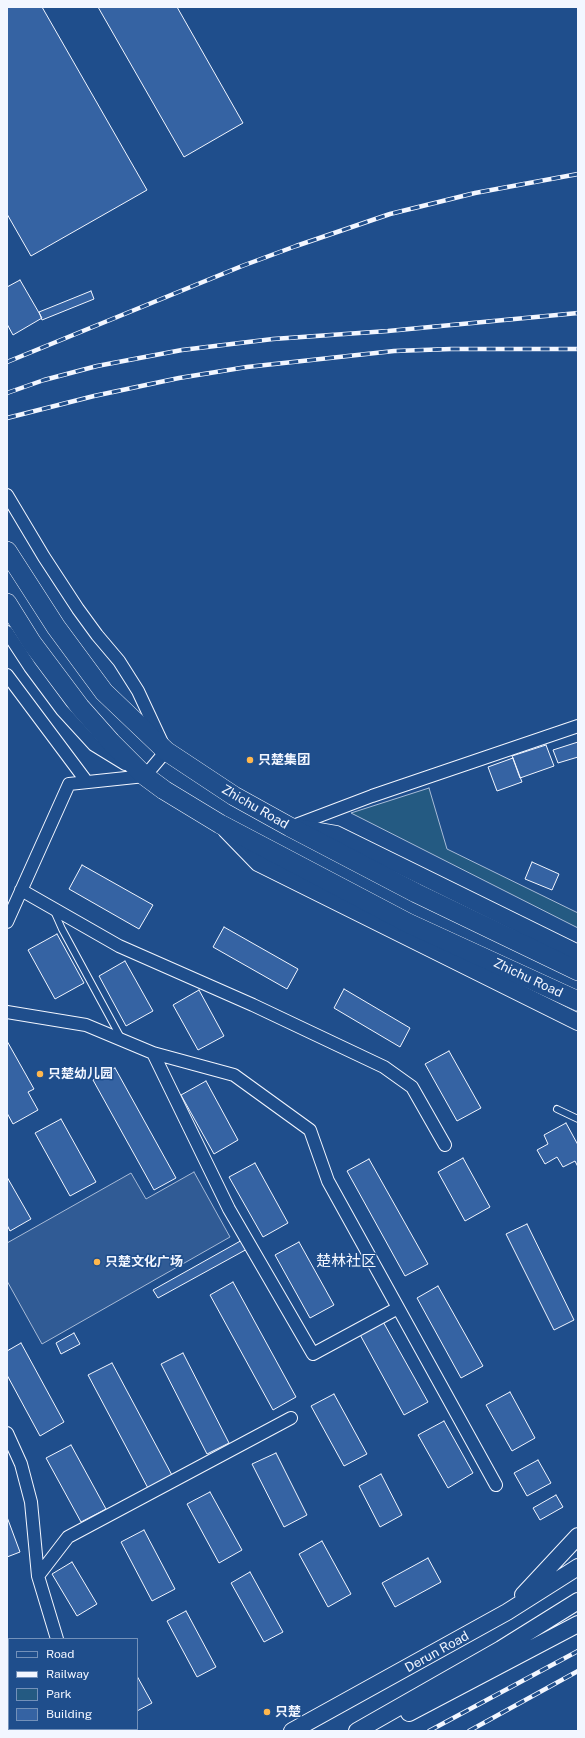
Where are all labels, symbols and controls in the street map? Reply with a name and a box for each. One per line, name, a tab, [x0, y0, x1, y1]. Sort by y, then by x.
place label: 只楚集团	[258, 752, 310, 768]
marker: 只楚集团	[245, 755, 255, 765]
street label: Zhichu Road	[219, 782, 291, 832]
street label: Zhichu Road	[491, 955, 565, 1001]
place label: 只楚幼儿园	[48, 1066, 113, 1082]
marker: 只楚幼儿园	[35, 1069, 45, 1079]
district label: 楚林社区	[316, 1252, 376, 1270]
place label: 只楚文化广场	[105, 1254, 183, 1270]
marker: 只楚文化广场	[92, 1257, 102, 1267]
street label: Derun Road	[402, 1628, 472, 1676]
legend	[8, 1638, 138, 1730]
text: Road	[46, 1647, 74, 1661]
text: Railway	[46, 1667, 89, 1681]
text: Park	[46, 1687, 72, 1701]
place label: 只楚	[275, 1704, 301, 1720]
text: Building	[46, 1707, 92, 1721]
marker: 只楚	[262, 1707, 272, 1717]

